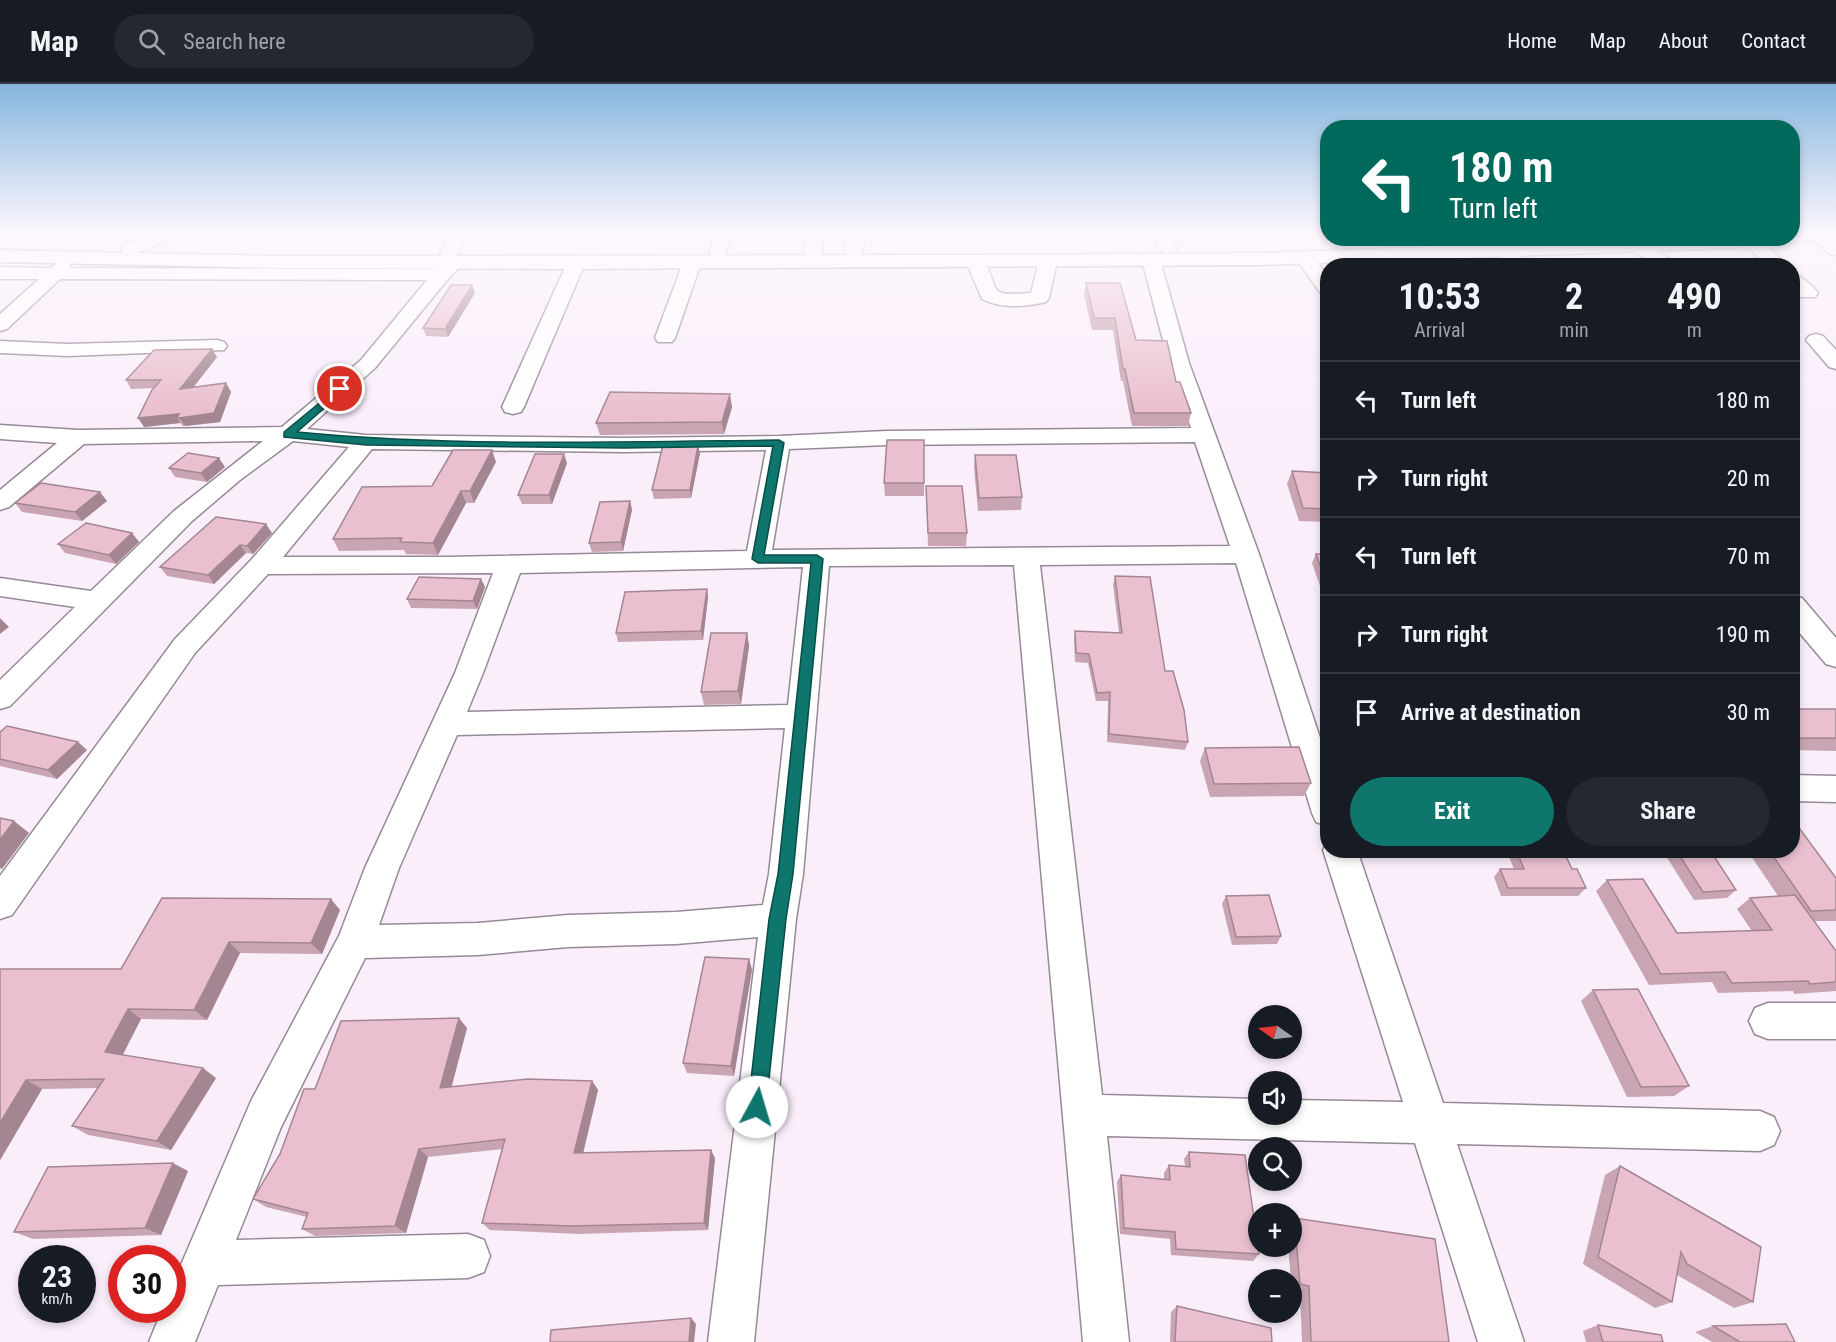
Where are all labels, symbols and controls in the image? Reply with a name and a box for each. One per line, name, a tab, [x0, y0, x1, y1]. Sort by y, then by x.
search box	[114, 14, 534, 68]
text: Map	[30, 25, 78, 58]
icon: search	[135, 25, 168, 58]
text: Search here	[183, 29, 286, 54]
text: Home	[1507, 29, 1557, 53]
text: Map	[1590, 29, 1626, 53]
text: About	[1659, 29, 1708, 53]
text: Contact	[1741, 29, 1806, 53]
text: 180 m	[1449, 143, 1554, 192]
icon: left	[1350, 144, 1428, 222]
text: Turn left	[1449, 193, 1538, 225]
text: 10:53	[1398, 276, 1481, 318]
text: 2	[1565, 276, 1583, 318]
text: 490	[1667, 276, 1722, 318]
text: Arrival	[1414, 318, 1465, 342]
text: min	[1559, 318, 1589, 342]
text: m	[1687, 318, 1702, 342]
pin	[314, 363, 365, 414]
icon: arrive	[323, 372, 356, 405]
icon: left	[1350, 384, 1383, 417]
text: Turn left	[1401, 388, 1476, 413]
text: 180 m	[1716, 388, 1770, 413]
icon: right	[1350, 462, 1383, 495]
text: Turn right	[1401, 466, 1488, 491]
text: 20 m	[1727, 466, 1770, 491]
icon: left	[1350, 540, 1383, 573]
text: Turn left	[1401, 544, 1476, 569]
text: 70 m	[1727, 544, 1770, 569]
icon: right	[1350, 618, 1383, 651]
text: Turn right	[1401, 622, 1488, 647]
text: 190 m	[1716, 622, 1770, 647]
icon: arrive	[1350, 696, 1383, 729]
text: Arrive at destination	[1401, 700, 1581, 725]
text: 30 m	[1727, 700, 1770, 725]
button: Exit	[1350, 777, 1554, 846]
button: Share	[1566, 777, 1770, 846]
north arrow	[1248, 1005, 1302, 1059]
map controls	[1248, 1005, 1302, 1323]
button: sound	[1248, 1071, 1302, 1125]
position arrow	[725, 1075, 789, 1139]
button: search	[1248, 1137, 1302, 1191]
button: +	[1248, 1203, 1302, 1257]
speed limit sign: 30	[108, 1245, 186, 1323]
text: 23	[42, 1259, 72, 1294]
button: −	[1248, 1269, 1302, 1323]
text: km/h	[42, 1290, 72, 1308]

